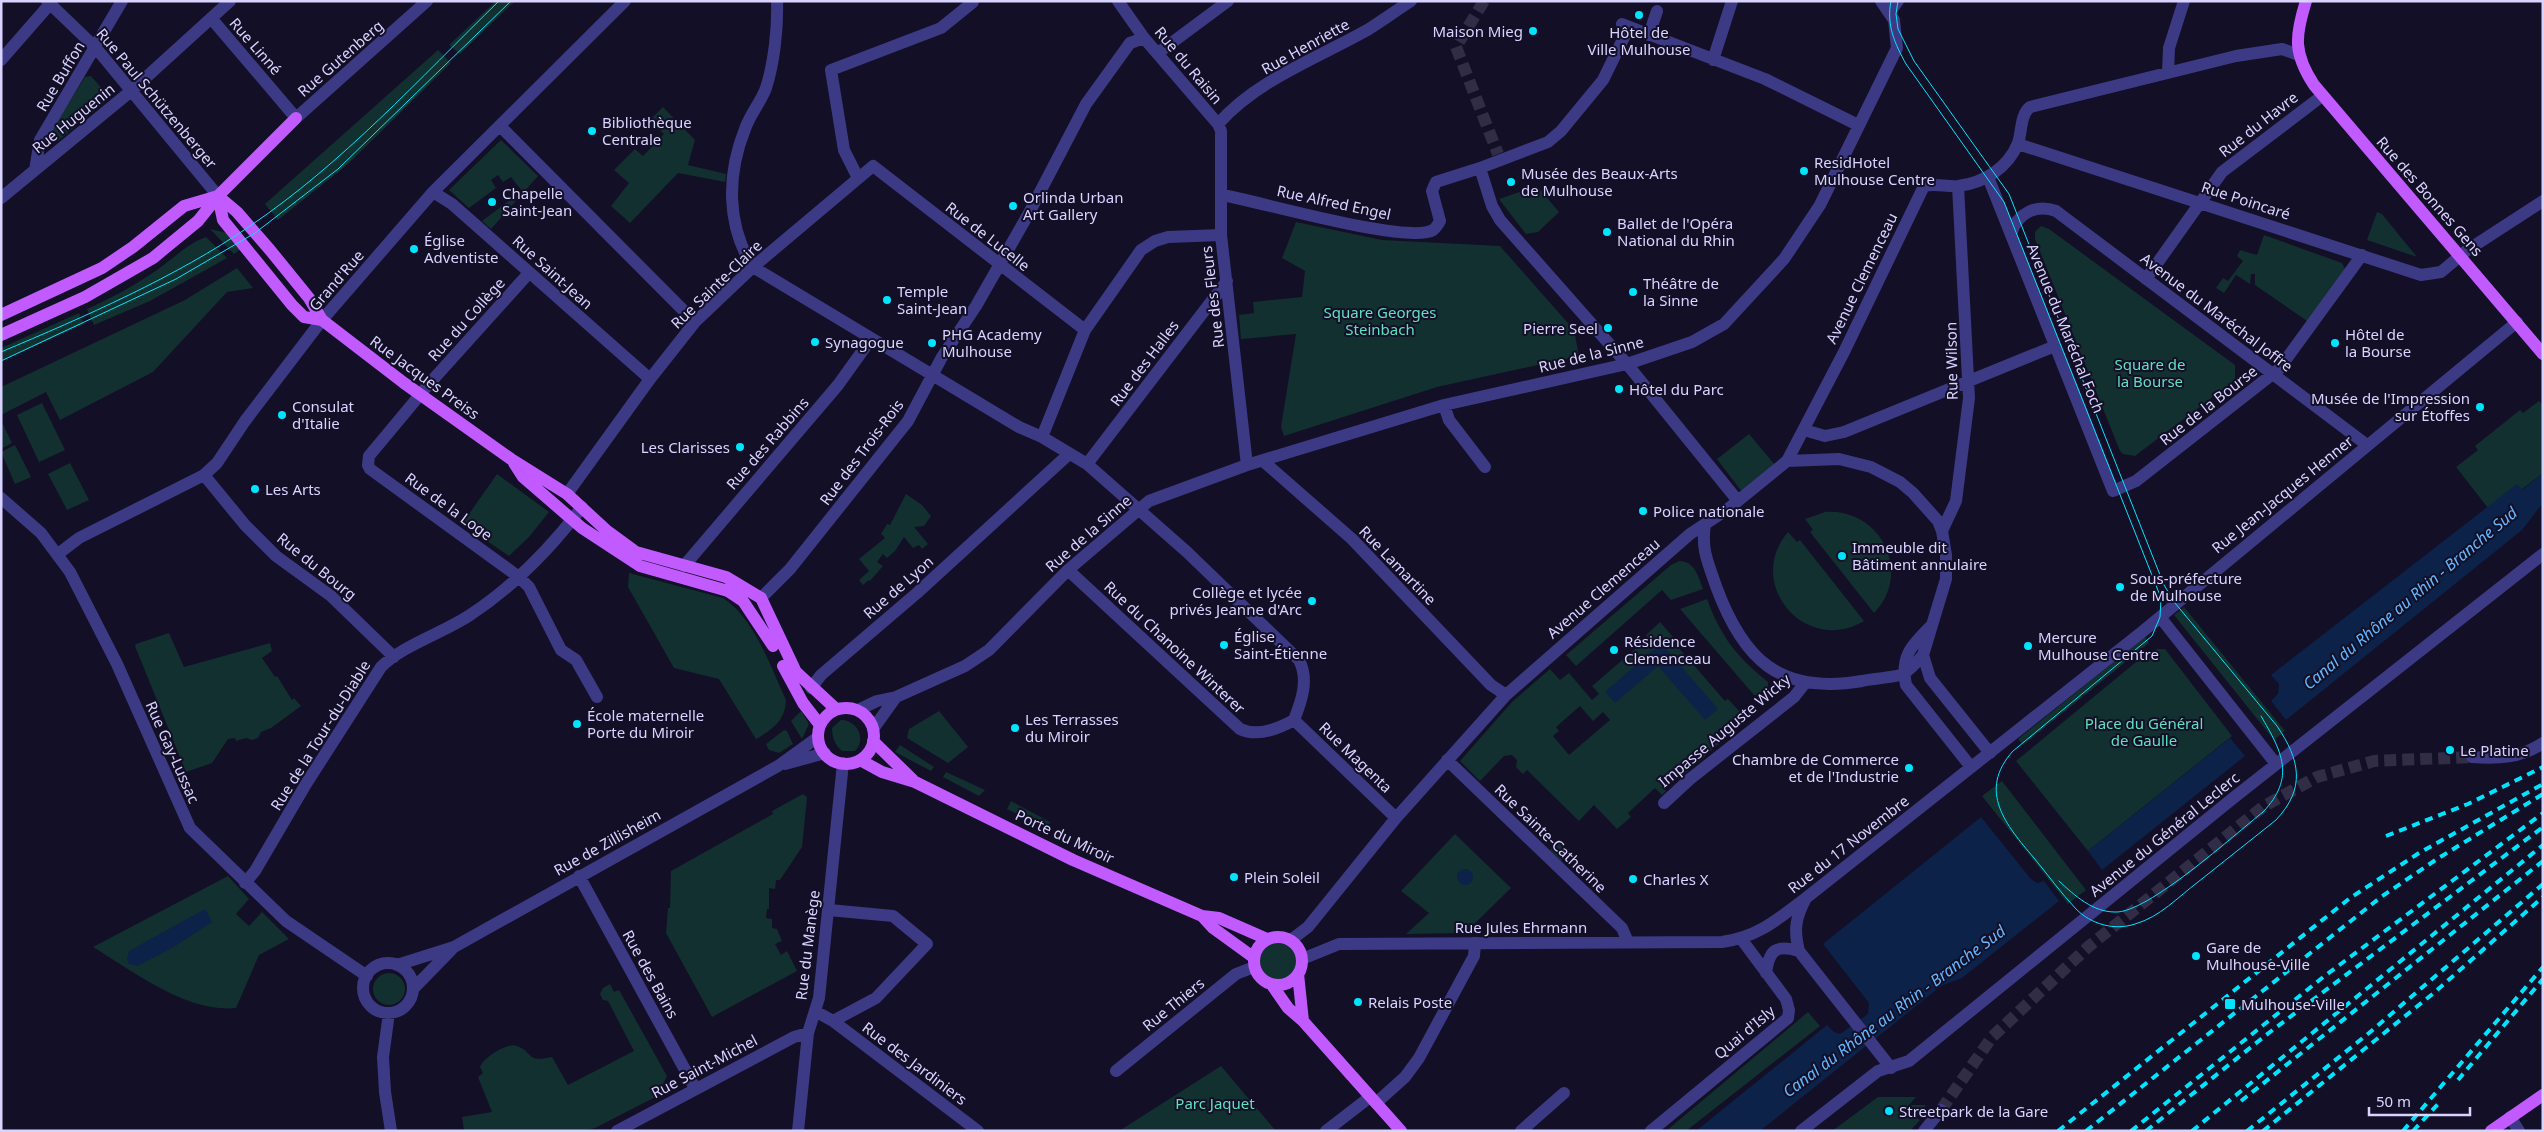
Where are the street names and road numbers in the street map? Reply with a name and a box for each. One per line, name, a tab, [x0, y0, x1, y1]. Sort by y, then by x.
street label: Rue Linné	[226, 13, 286, 79]
street label: Rue Henriette	[1257, 14, 1353, 78]
street label: Rue Gutenberg	[293, 15, 387, 101]
street label: Rue du Raisin	[1151, 22, 1227, 108]
street label: Rue Paul Schützenberger	[92, 24, 222, 172]
street label: Rue Buffon	[31, 37, 89, 115]
street label: Rue Huguenin	[28, 79, 118, 157]
street label: Rue du Havre	[2214, 87, 2302, 161]
street label: Rue des Bonnes Gens	[2372, 132, 2488, 260]
street label: Rue Poincaré	[2199, 176, 2293, 224]
street label: Rue Alfred Engel	[1275, 180, 1393, 224]
street label: Rue de Lucelle	[942, 197, 1034, 275]
street label: Avenue Clemenceau	[1821, 209, 1901, 347]
street label: Rue Saint-Jean	[509, 231, 597, 313]
street label: Rue Sainte-Claire	[666, 235, 766, 333]
street label: Avenue du Maréchal Foch	[2023, 240, 2109, 416]
street label: Grand'Rue	[304, 245, 368, 315]
street label: Rue des Fleurs	[1196, 245, 1228, 349]
street label: Avenue du Maréchal Joffre	[2137, 248, 2297, 376]
street label: Rue du Collège	[423, 273, 509, 365]
street label: Rue des Halles	[1105, 316, 1183, 410]
street label: Rue Wilson	[1940, 322, 1962, 400]
street label: Rue Jacques Preiss	[366, 331, 484, 423]
street label: Rue de la Sinne	[1536, 331, 1646, 377]
street label: Rue de la Bourse	[2155, 361, 2261, 449]
street label: Rue des Rabbins	[721, 393, 813, 493]
street label: Rue des Trois-Rois	[815, 395, 907, 509]
street label: Rue Jean-Jacques Henner	[2207, 431, 2357, 557]
street label: Rue de la Loge	[401, 468, 497, 544]
street label: Rue de la Sinne	[1041, 490, 1135, 576]
street label: Rue Lamartine	[1355, 521, 1441, 609]
street label: Rue du Bourg	[273, 528, 361, 604]
street label: Avenue Clemenceau	[1542, 533, 1664, 643]
street label: Rue de Lyon	[859, 551, 937, 623]
street label: Rue du Chanoine Winterer	[1100, 576, 1250, 718]
street label: Rue de la Tour-du-Diable	[266, 656, 374, 814]
street label: Impasse Auguste Wicky	[1654, 669, 1794, 791]
street label: Rue Gay-Lussac	[142, 698, 204, 806]
street label: Rue Magenta	[1315, 717, 1397, 797]
street label: Avenue du Général Leclerc	[2085, 767, 2243, 901]
street label: Rue Sainte-Catherine	[1491, 779, 1611, 897]
street label: Rue du 17 Novembre	[1783, 790, 1913, 898]
street label: Rue de Zillisheim	[550, 804, 664, 880]
street label: Porte du Miroir	[1012, 804, 1118, 868]
street label: Rue du Manège	[790, 889, 824, 1001]
street label: Rue Jules Ehrmann	[1455, 917, 1587, 937]
street label: Rue des Bains	[618, 926, 684, 1022]
street label: Rue Thiers	[1138, 973, 1208, 1035]
street label: Quai d'Isly	[1709, 1000, 1779, 1063]
street label: Rue des Jardiniers	[859, 1017, 971, 1109]
street label: Rue Saint-Michel	[648, 1030, 760, 1102]

